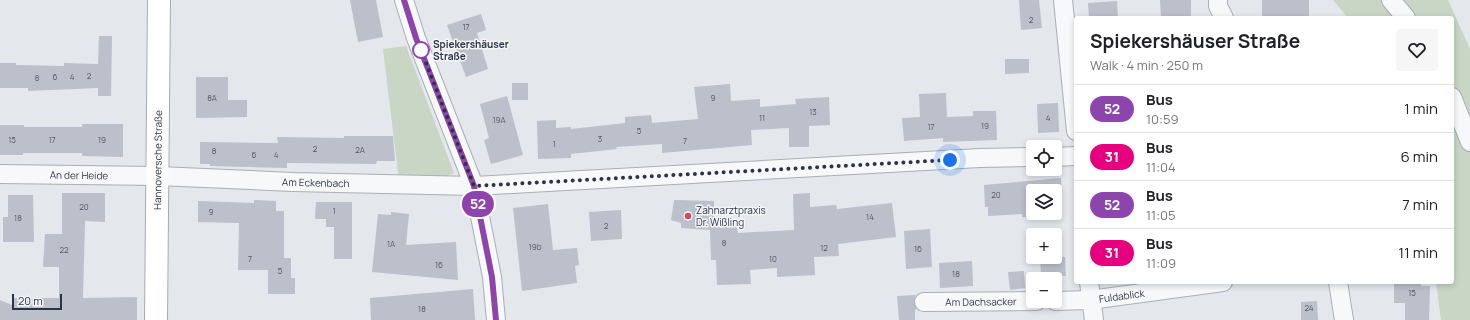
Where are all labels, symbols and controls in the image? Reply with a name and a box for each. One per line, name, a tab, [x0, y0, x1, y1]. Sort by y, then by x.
house number: 2	[1029, 14, 1034, 25]
house number: 17	[462, 21, 470, 32]
text: Spiekershäuser Straße	[1090, 28, 1300, 54]
button: heart	[1396, 29, 1438, 71]
place label: Spiekershäuser Straße	[433, 37, 509, 63]
marker: Spiekershäuser Straße	[412, 41, 430, 59]
text: Walk · 4 min · 250 m	[1090, 56, 1203, 74]
house number: 2	[87, 70, 92, 81]
house number: 6	[53, 71, 58, 82]
house number: 4	[70, 71, 75, 82]
house number: 8	[35, 72, 40, 83]
text: Bus	[1146, 89, 1173, 110]
house number: 8A	[207, 92, 217, 103]
house number: 9	[711, 92, 716, 103]
text: 1 min	[1404, 98, 1438, 119]
text: 52	[1104, 99, 1120, 118]
house number: 13	[809, 106, 817, 117]
street label: Hannoversche Straße	[150, 110, 165, 210]
text: 10:59	[1146, 110, 1178, 128]
house number: 11	[759, 112, 765, 123]
house number: 4	[1046, 112, 1051, 123]
house number: 19A	[492, 114, 506, 125]
house number: 19	[981, 120, 989, 131]
house number: 17	[927, 121, 935, 132]
house number: 5	[637, 125, 642, 136]
house number: 3	[598, 133, 602, 144]
house number: 15	[8, 134, 16, 145]
house number: 17	[48, 134, 56, 145]
house number: 19	[98, 134, 106, 145]
house number: 7	[683, 135, 687, 146]
text: Bus	[1146, 137, 1173, 158]
house number: 1	[552, 138, 556, 149]
map controls	[1026, 140, 1062, 308]
button: locate	[1026, 140, 1062, 176]
house number: 2	[313, 143, 318, 154]
house number: 2A	[355, 144, 365, 155]
house number: 8	[212, 145, 217, 156]
text: 6 min	[1401, 146, 1438, 167]
text: 31	[1105, 147, 1119, 166]
house number: 6	[252, 149, 257, 160]
house number: 4	[274, 149, 279, 160]
your location	[940, 150, 960, 170]
text: 11:04	[1146, 158, 1176, 176]
street label: An der Heide	[50, 168, 109, 182]
street label: Am Eckenbach	[282, 175, 350, 190]
button: layers	[1026, 184, 1062, 220]
text: Bus	[1146, 185, 1173, 206]
house number: 20	[991, 189, 1001, 200]
line badge: 52	[460, 191, 496, 217]
text: 52	[470, 194, 486, 213]
text: 7 min	[1402, 194, 1438, 215]
text: 52	[1104, 195, 1120, 214]
house number: 20	[79, 201, 89, 212]
place label: Zahnarztpraxis Dr. Wißling	[696, 203, 766, 229]
house number: 1	[332, 205, 336, 216]
house number: 9	[209, 206, 214, 217]
text: 11:05	[1146, 206, 1175, 224]
marker: Zahnarztpraxis Dr. Wißling	[683, 211, 693, 221]
house number: 14	[866, 211, 874, 222]
house number: 18	[14, 212, 22, 223]
house number: 2	[604, 220, 609, 231]
button: +	[1026, 228, 1062, 264]
text: Bus	[1146, 233, 1173, 254]
house number: 8	[722, 237, 727, 248]
house number: 1A	[387, 238, 395, 249]
house number: 19b	[529, 241, 542, 252]
house number: 12	[820, 242, 828, 253]
text: 11 min	[1398, 242, 1438, 263]
house number: 16	[914, 243, 922, 254]
text: 31	[1105, 243, 1119, 262]
house number: 22	[59, 244, 69, 255]
house number: 7	[248, 253, 252, 264]
house number: 10	[769, 253, 777, 264]
text: 11:09	[1146, 254, 1176, 272]
house number: 16	[435, 259, 443, 270]
house number: 5	[278, 265, 283, 276]
house number: 18	[952, 268, 960, 279]
button: −	[1026, 272, 1062, 308]
street label: Fuldablick	[1098, 286, 1146, 306]
house number: 15	[1408, 287, 1416, 298]
scale bar	[12, 292, 62, 311]
text: 20 m	[18, 293, 43, 308]
street label: Am Dachsacker	[945, 294, 1017, 309]
house number: 24	[1304, 302, 1314, 313]
house number: 18	[418, 303, 426, 314]

